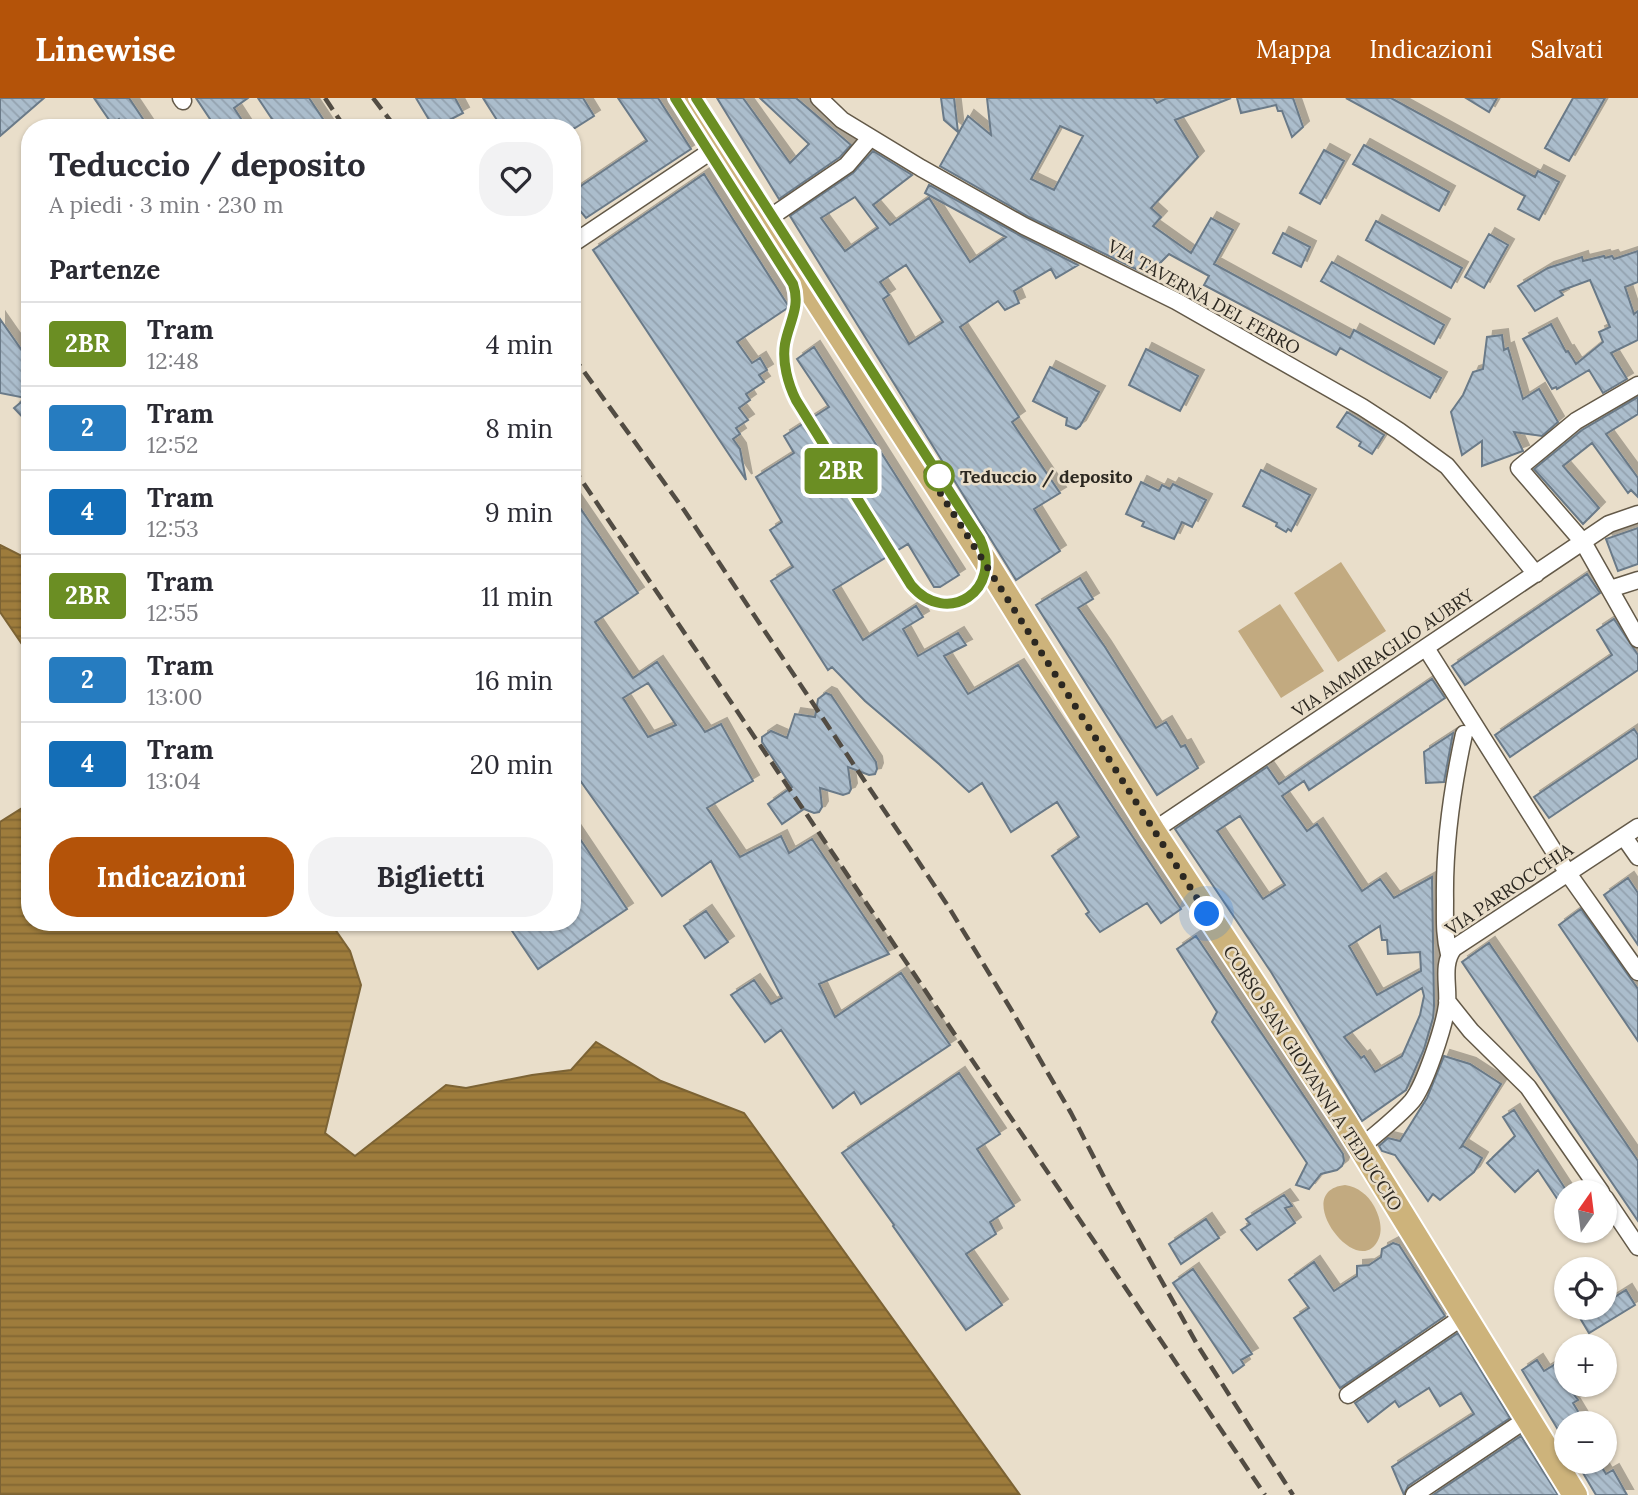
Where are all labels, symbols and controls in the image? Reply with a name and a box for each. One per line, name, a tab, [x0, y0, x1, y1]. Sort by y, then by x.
text: Linewise	[35, 28, 176, 70]
text: Mappa	[1256, 34, 1331, 65]
text: Indicazioni	[1369, 34, 1492, 65]
text: Salvati	[1530, 34, 1603, 65]
button: heart	[479, 142, 553, 216]
text: Teduccio / deposito	[49, 143, 366, 185]
text: A piedi · 3 min · 230 m	[49, 190, 283, 219]
street label: VIA TAVERNA DEL FERRO	[1103, 234, 1304, 360]
text: Partenze	[49, 253, 160, 286]
text: Tram	[147, 313, 214, 346]
text: 2BR	[65, 328, 110, 359]
text: 4 min	[486, 328, 553, 361]
text: 12:48	[147, 346, 199, 375]
text: Tram	[147, 397, 214, 430]
text: 2	[81, 412, 94, 443]
text: 8 min	[485, 412, 553, 445]
text: 12:52	[147, 430, 198, 459]
line badge: 2BR	[801, 448, 881, 494]
text: 2BR	[819, 455, 863, 486]
marker: Teduccio / deposito	[924, 461, 954, 491]
place label: Teduccio / deposito	[960, 465, 1133, 488]
text: Tram	[147, 481, 214, 514]
text: 4	[81, 496, 94, 527]
text: 9 min	[485, 496, 553, 529]
text: 12:53	[147, 514, 199, 543]
text: Tram	[147, 565, 214, 598]
text: 2BR	[65, 580, 110, 611]
text: 11 min	[481, 580, 553, 613]
street label: VIA AMMIRAGLIO AUBRY	[1287, 583, 1479, 723]
text: 12:55	[147, 598, 199, 627]
text: Tram	[147, 649, 214, 682]
text: 2	[81, 664, 94, 695]
text: 16 min	[475, 664, 553, 697]
text: 13:00	[147, 682, 203, 711]
text: Tram	[147, 733, 214, 766]
text: 4	[81, 748, 94, 779]
text: 20 min	[470, 748, 553, 781]
text: 13:04	[147, 766, 201, 795]
button: Indicazioni	[49, 837, 294, 917]
button: Biglietti	[308, 837, 553, 917]
street label: VIA PARROCCHIA	[1440, 837, 1578, 941]
your location	[1189, 896, 1224, 931]
street label: CORSO SAN GIOVANNI A TEDUCCIO	[1218, 941, 1408, 1215]
north arrow	[1554, 1180, 1617, 1242]
map controls	[1554, 1180, 1617, 1474]
button: locate	[1554, 1257, 1617, 1320]
button: +	[1554, 1334, 1617, 1397]
button: −	[1554, 1411, 1617, 1474]

